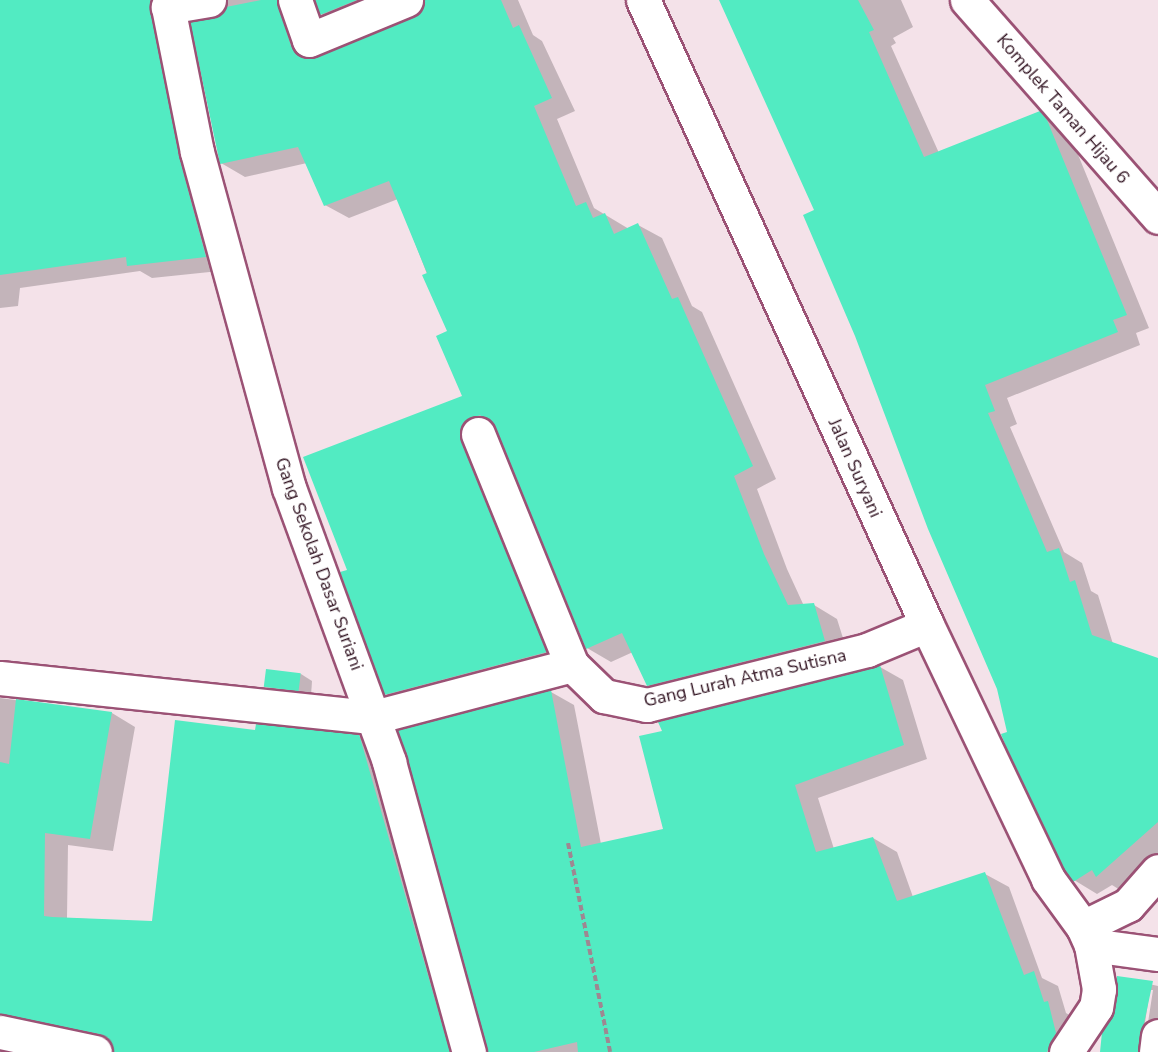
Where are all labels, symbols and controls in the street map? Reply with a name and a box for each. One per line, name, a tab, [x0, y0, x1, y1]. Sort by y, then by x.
street label: Komplek Taman Hijau 6	[992, 30, 1134, 188]
street label: Jalan Suryani	[824, 415, 886, 521]
street label: Gang Sekolah Dasar Suriani	[270, 455, 368, 673]
street label: Gang Lurah Atma Sutisna	[642, 644, 848, 712]

